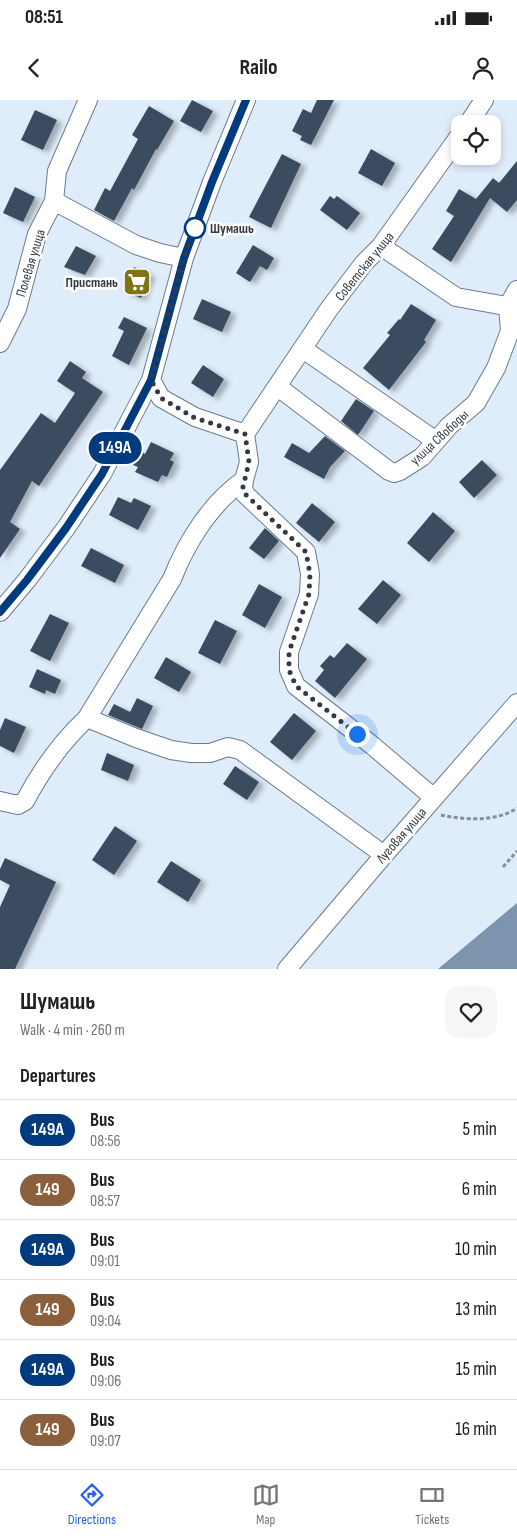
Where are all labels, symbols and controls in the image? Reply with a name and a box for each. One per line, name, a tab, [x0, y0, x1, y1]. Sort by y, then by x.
text: 08:51	[25, 6, 63, 29]
icon: back	[20, 54, 48, 82]
text: Railo	[239, 54, 278, 81]
icon: person	[469, 54, 497, 82]
map controls	[451, 115, 501, 165]
button: locate	[451, 115, 501, 165]
marker: Шумашь	[184, 217, 206, 239]
place label: Шумашь	[210, 220, 254, 237]
street label: Полевая улица	[12, 227, 49, 299]
street label: Советская улица	[331, 228, 397, 304]
supermarket icon: Пристань	[122, 267, 152, 297]
place label: Пристань	[66, 274, 118, 291]
street label: улица Свободы	[407, 406, 472, 469]
line badge: 149А	[80, 432, 150, 464]
text: 149А	[99, 437, 131, 458]
your location	[345, 722, 370, 747]
street label: Луговая улица	[372, 804, 430, 867]
button: heart	[445, 986, 497, 1038]
text: Шумашь	[20, 987, 95, 1016]
text: Walk · 4 min · 260 m	[20, 1021, 125, 1040]
text: Departures	[20, 1065, 96, 1088]
text: Bus	[90, 1109, 115, 1132]
text: 5 min	[462, 1118, 497, 1141]
text: 149А	[31, 1119, 64, 1140]
text: 08:56	[90, 1132, 121, 1151]
text: Bus	[90, 1169, 115, 1192]
text: 6 min	[462, 1178, 497, 1201]
text: 149	[35, 1179, 60, 1200]
text: 08:57	[90, 1192, 120, 1211]
text: Bus	[90, 1229, 115, 1252]
text: 10 min	[455, 1238, 497, 1261]
text: 149А	[31, 1239, 64, 1260]
text: 09:01	[90, 1252, 120, 1271]
text: Bus	[90, 1289, 115, 1312]
text: 13 min	[456, 1298, 497, 1321]
text: 149	[35, 1299, 60, 1320]
text: 09:04	[90, 1312, 121, 1331]
text: Bus	[90, 1349, 115, 1372]
text: 15 min	[456, 1358, 497, 1381]
text: 149А	[31, 1359, 64, 1380]
text: 09:06	[90, 1372, 121, 1391]
text: Bus	[90, 1409, 115, 1432]
text: 16 min	[455, 1418, 497, 1441]
text: 149	[35, 1419, 60, 1440]
text: 09:07	[90, 1432, 121, 1451]
tab: Directions	[68, 1481, 116, 1528]
tab: Map	[252, 1481, 280, 1528]
tab: Tickets	[415, 1481, 449, 1528]

